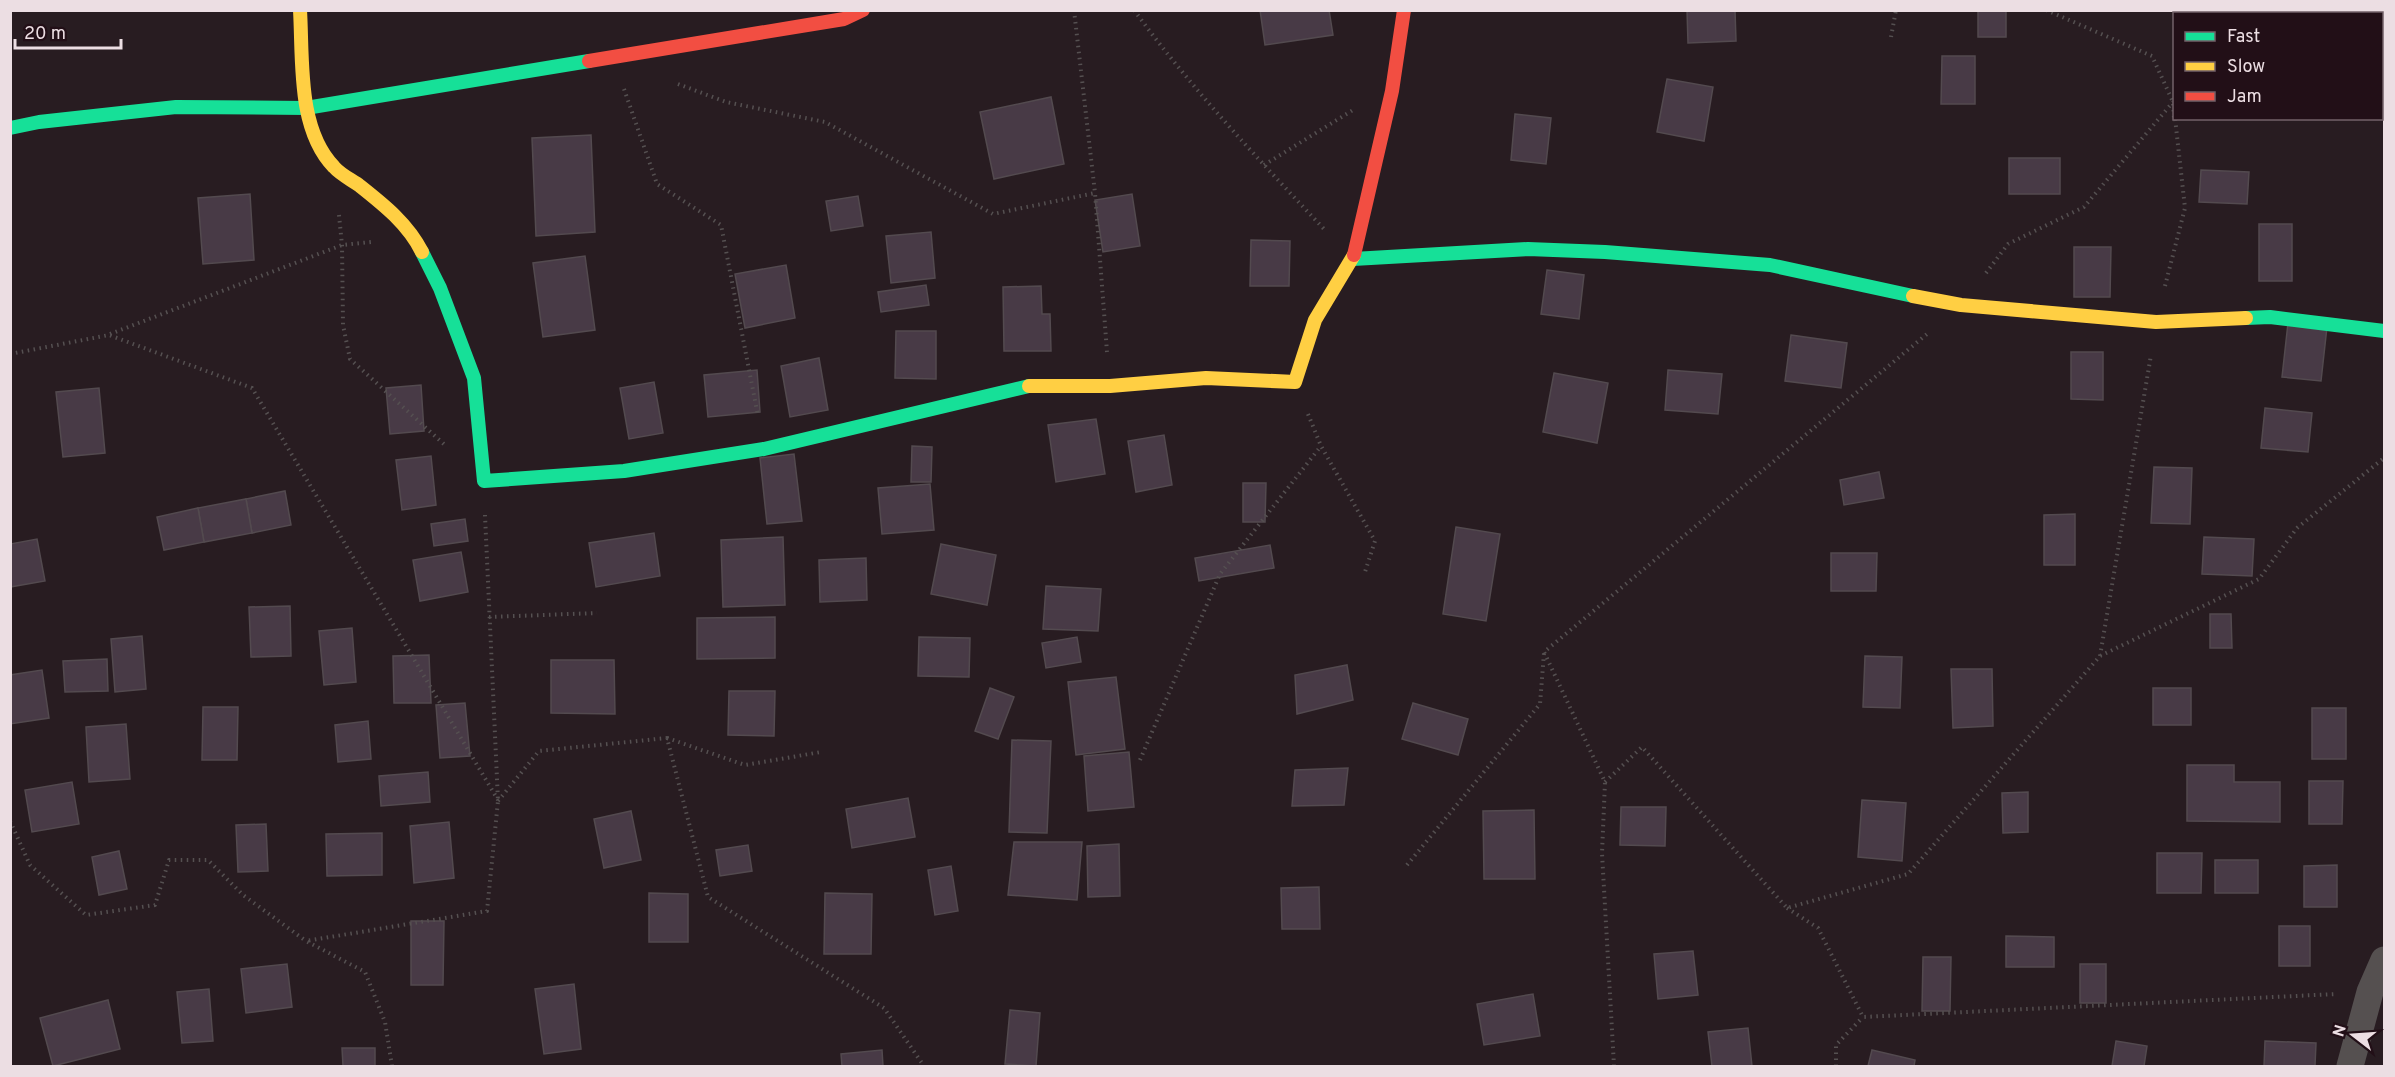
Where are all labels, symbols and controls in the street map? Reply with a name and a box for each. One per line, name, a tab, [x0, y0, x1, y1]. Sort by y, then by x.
scale bar	[15, 12, 122, 50]
legend	[2173, 12, 2383, 120]
text: 20 m	[24, 23, 66, 46]
text: Fast	[2227, 26, 2260, 49]
text: Slow	[2227, 56, 2265, 79]
text: Jam	[2227, 86, 2262, 109]
north arrow	[2323, 1005, 2383, 1065]
text: N	[2329, 1023, 2352, 1040]

